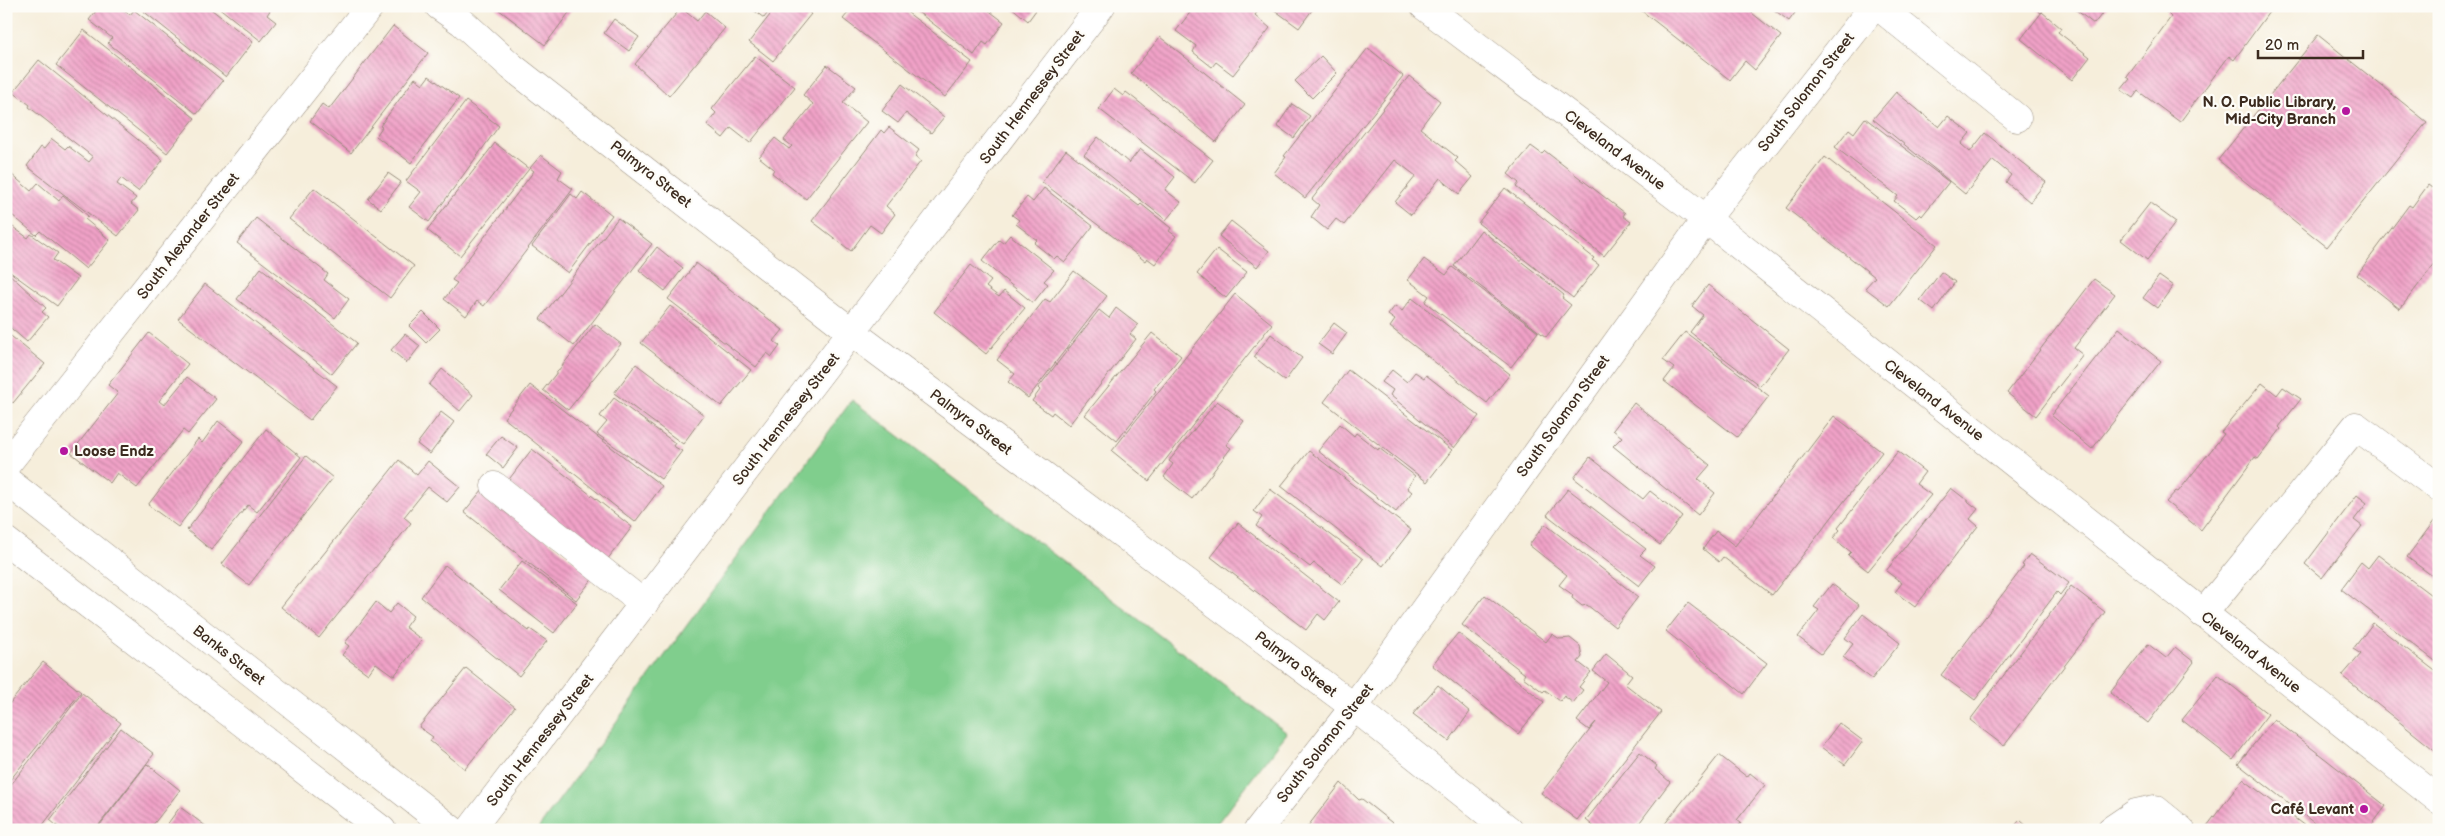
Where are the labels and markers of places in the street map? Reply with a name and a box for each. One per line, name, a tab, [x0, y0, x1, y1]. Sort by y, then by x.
place label: N. O. Public Library, Mid-City Branch	[2202, 93, 2336, 129]
marker: N. O. Public Library, Mid-City Branch	[2340, 105, 2352, 117]
place label: Loose Endz	[74, 442, 154, 461]
marker: Loose Endz	[58, 445, 70, 457]
place label: Café Levant	[2271, 800, 2354, 819]
marker: Café Levant	[2358, 803, 2370, 815]

